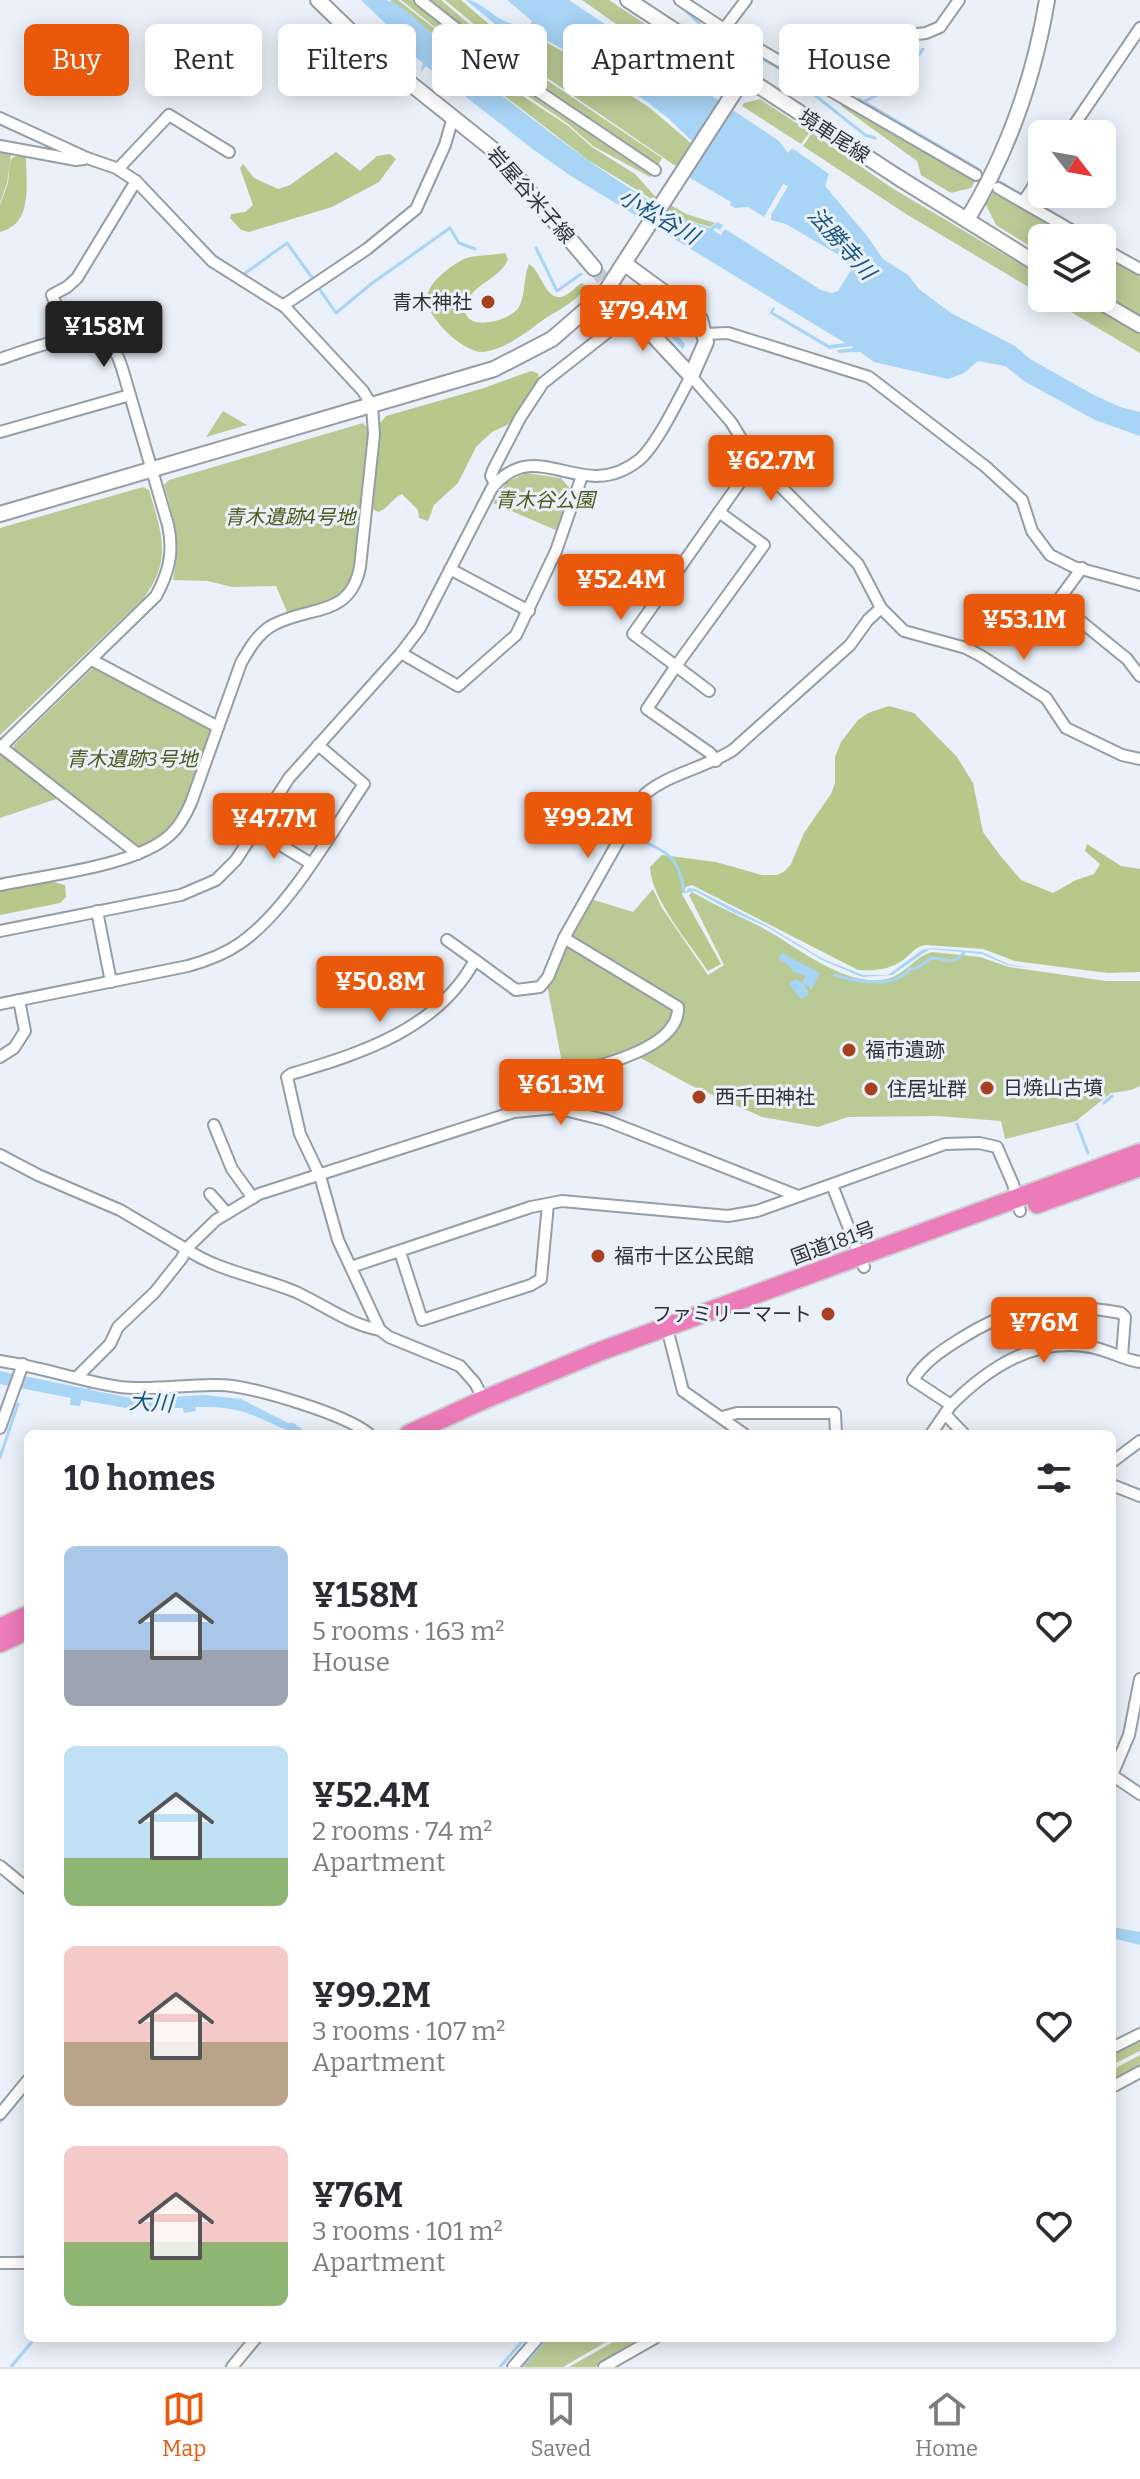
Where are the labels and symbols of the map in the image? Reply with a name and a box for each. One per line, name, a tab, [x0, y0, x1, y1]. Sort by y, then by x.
street label: 境車尾線	[794, 104, 874, 168]
north arrow	[1028, 120, 1116, 208]
street label: 岩屋谷米子線	[483, 142, 579, 248]
water label: 小松谷川	[614, 183, 705, 251]
water label: 法勝寺川	[802, 202, 882, 287]
pin: ¥79.4M	[578, 285, 708, 353]
place label: 青木神社	[392, 290, 472, 314]
marker: 青木神社	[479, 293, 497, 311]
pin: ¥158M	[48, 301, 160, 369]
pin: ¥62.7M	[706, 435, 836, 503]
park label: 青木谷公園	[495, 488, 598, 512]
park label: 青木遺跡4号地	[224, 505, 358, 529]
pin: ¥52.4M	[556, 554, 686, 622]
pin: ¥53.1M	[959, 594, 1089, 662]
park label: 青木遺跡3号地	[66, 747, 200, 771]
pin: ¥99.2M	[523, 792, 653, 860]
pin: ¥47.7M	[209, 793, 339, 861]
pin: ¥50.8M	[315, 956, 445, 1024]
place label: 福市遺跡	[865, 1038, 945, 1062]
marker: 福市遺跡	[840, 1041, 858, 1059]
pin: ¥61.3M	[496, 1059, 626, 1127]
place label: 日焼山古墳	[1003, 1076, 1103, 1100]
place label: 住居址群	[887, 1077, 967, 1101]
marker: 日焼山古墳	[978, 1079, 996, 1097]
marker: 住居址群	[862, 1080, 880, 1098]
place label: 西千田神社	[715, 1085, 815, 1109]
marker: 西千田神社	[690, 1088, 708, 1106]
street label: 国道181号	[787, 1217, 879, 1269]
place label: 福市十区公民館	[614, 1244, 754, 1268]
marker: 福市十区公民館	[589, 1247, 607, 1265]
pin: ¥76M	[997, 1297, 1091, 1365]
place label: ファミリーマート	[652, 1302, 812, 1326]
marker: ファミリーマート	[819, 1305, 837, 1323]
water label: 大川	[128, 1388, 176, 1417]

